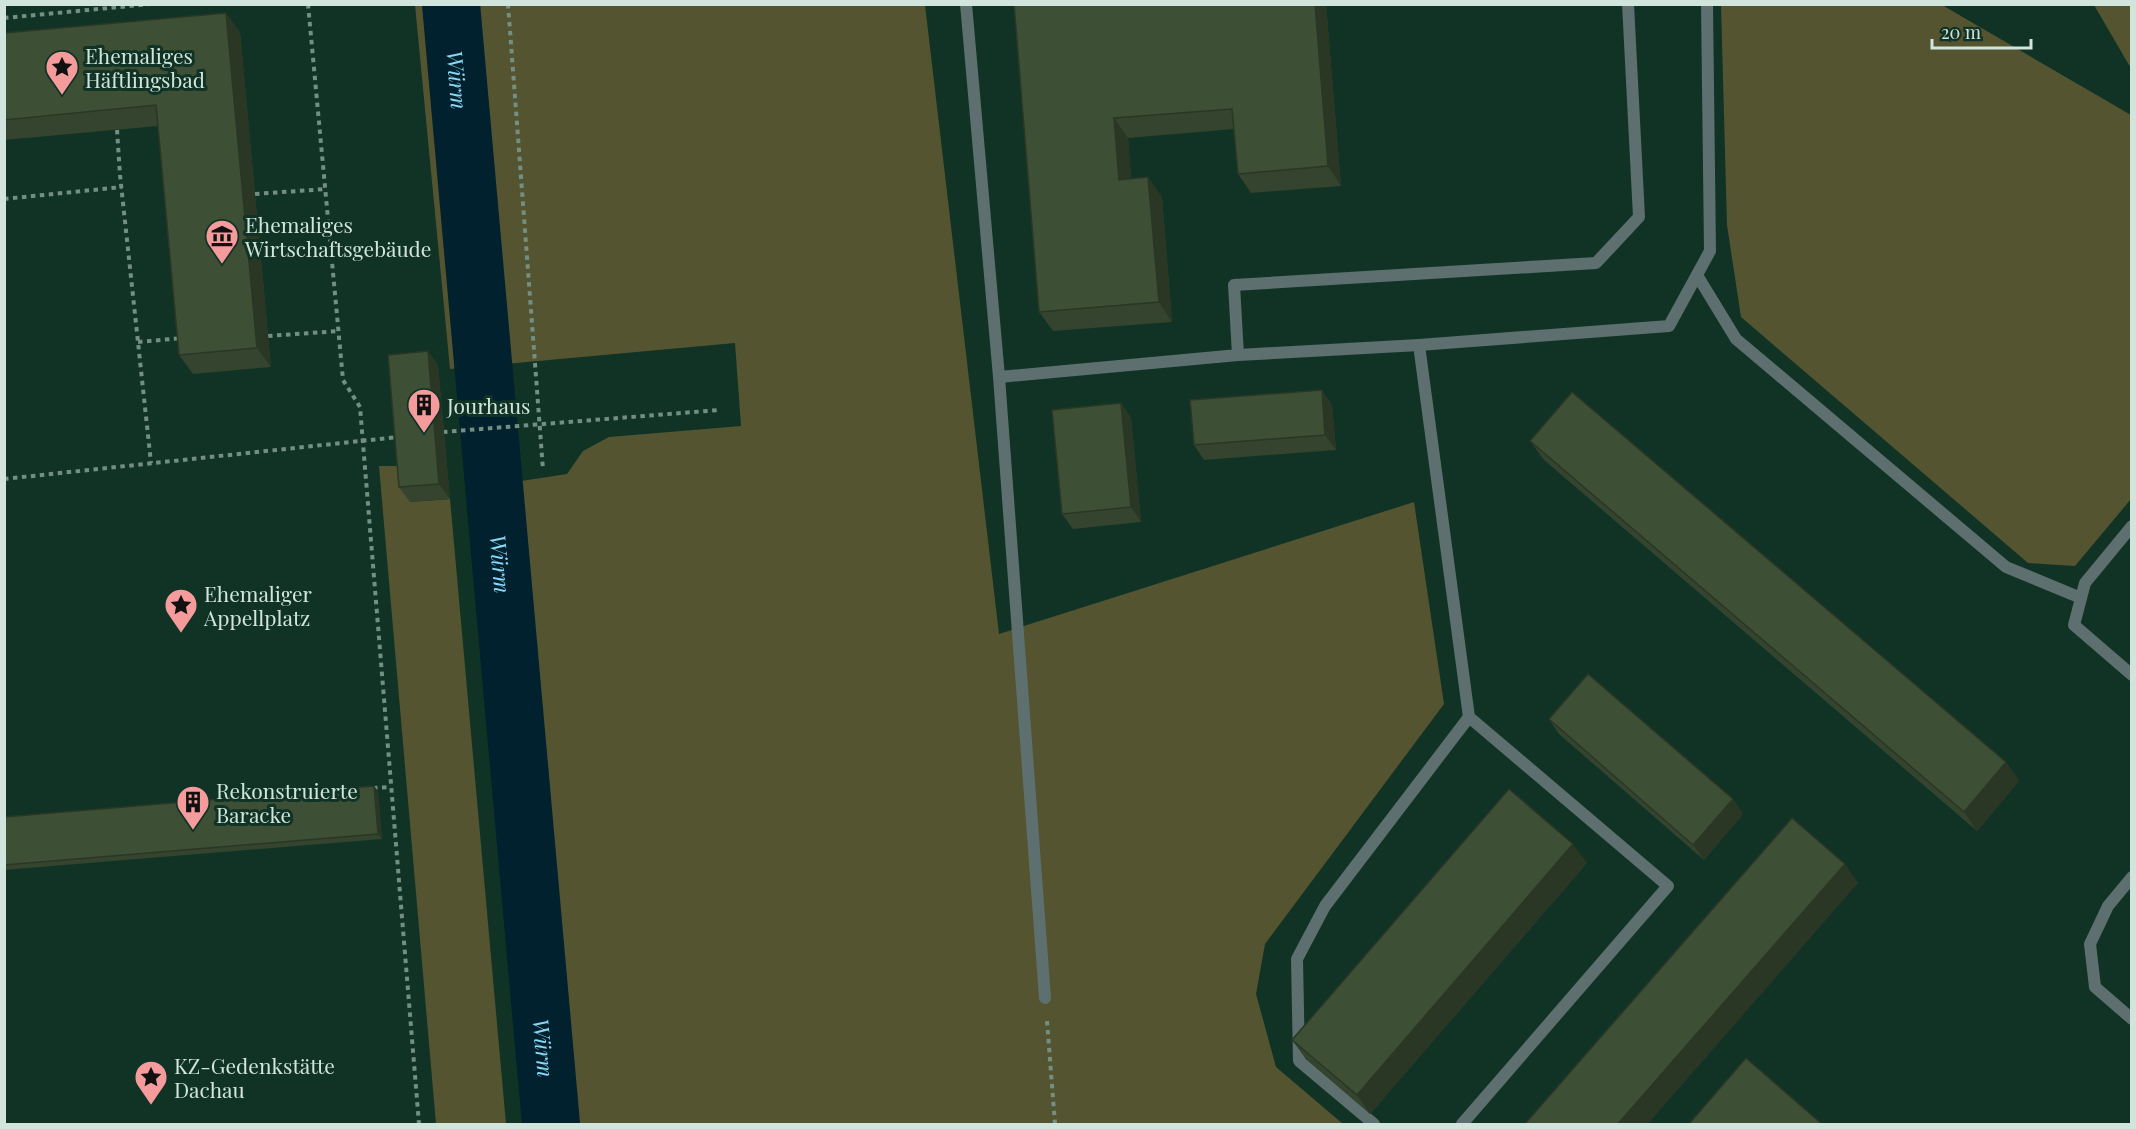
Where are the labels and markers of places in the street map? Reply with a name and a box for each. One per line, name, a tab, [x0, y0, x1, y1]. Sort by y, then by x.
place label: Ehemaliges Häftlingsbad	[85, 41, 205, 93]
place icon: Ehemaliges Häftlingsbad	[44, 49, 80, 96]
place label: Ehemaliges Wirtschaftsgebäude	[244, 210, 431, 262]
museum icon: Ehemaliges Wirtschaftsgebäude	[204, 218, 240, 265]
building icon: Jourhaus	[406, 387, 442, 434]
place label: Jourhaus	[446, 391, 531, 419]
place label: Ehemaliger Appellplatz	[203, 579, 313, 631]
place icon: Ehemaliger Appellplatz	[163, 587, 199, 634]
place label: Rekonstruierte Baracke	[216, 776, 358, 828]
building icon: Rekonstruierte Baracke	[175, 784, 211, 831]
place label: KZ-Gedenkstätte Dachau	[174, 1051, 335, 1103]
place icon: KZ-Gedenkstätte Dachau	[133, 1059, 169, 1106]

